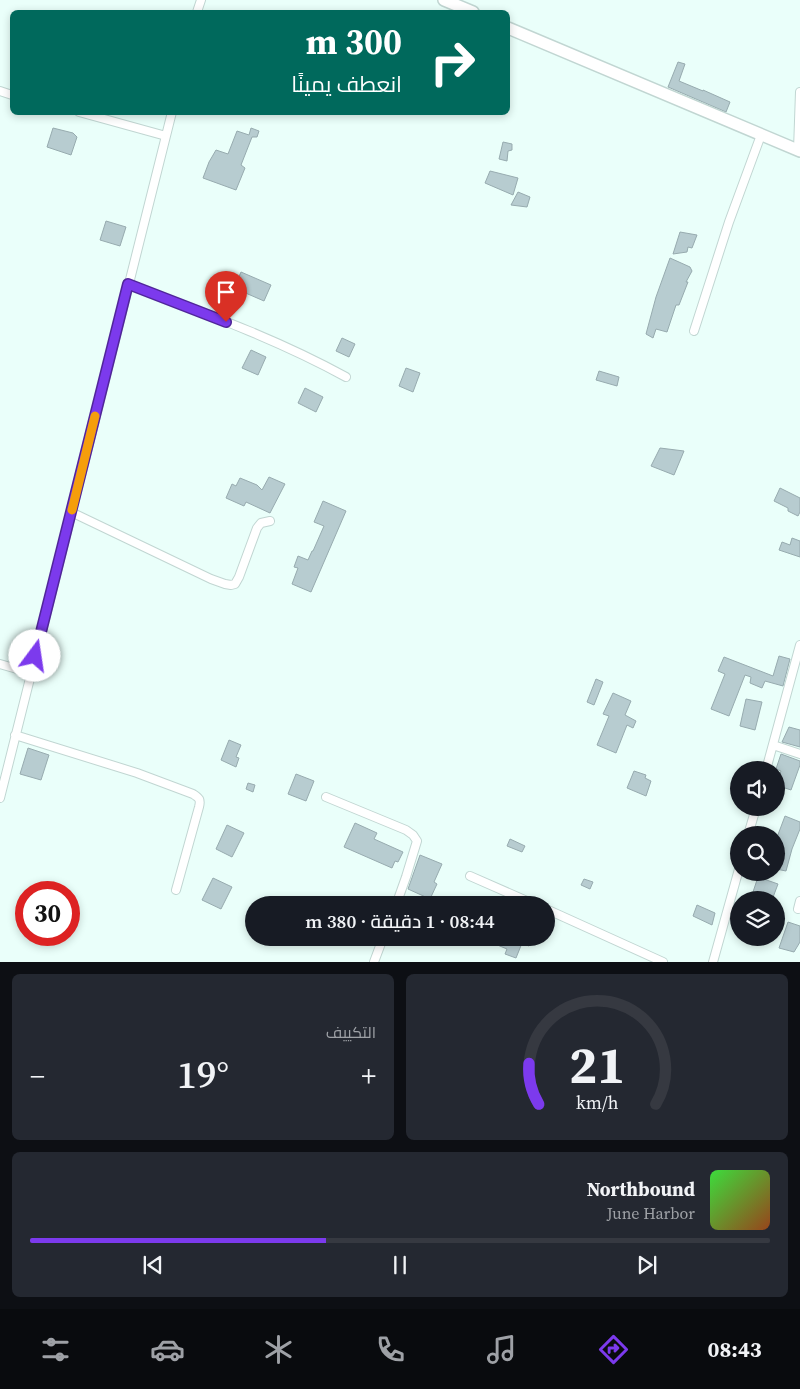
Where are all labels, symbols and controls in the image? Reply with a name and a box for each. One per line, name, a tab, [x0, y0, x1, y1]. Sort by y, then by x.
text: 300 m	[306, 18, 402, 66]
icon: right	[420, 30, 485, 95]
text: انعطف يمينًا	[291, 69, 402, 99]
pin	[205, 271, 247, 322]
icon: arrive	[212, 278, 240, 306]
position arrow	[8, 629, 60, 681]
map controls	[730, 761, 785, 946]
button: sound	[730, 761, 785, 816]
button: search	[730, 826, 785, 881]
speed limit sign: 30	[15, 881, 80, 946]
button: layers	[730, 891, 785, 946]
text: 08:44 · 1 دقيقة · 380 m	[305, 908, 495, 934]
text: التكييف	[326, 1021, 376, 1043]
text: 21	[569, 1029, 625, 1100]
text: 19°	[177, 1049, 229, 1101]
text: −	[30, 1057, 45, 1095]
text: +	[361, 1057, 376, 1095]
text: km/h	[576, 1090, 619, 1115]
text: Northbound	[587, 1176, 695, 1202]
text: June Harbor	[607, 1202, 695, 1224]
icon: previous	[139, 1251, 167, 1279]
icon: pause	[386, 1251, 414, 1279]
icon: next	[633, 1251, 661, 1279]
icon: filters	[38, 1332, 73, 1367]
icon: car	[150, 1332, 185, 1367]
icon: climate	[261, 1332, 296, 1367]
icon: phone	[373, 1332, 408, 1367]
icon: music	[484, 1332, 519, 1367]
icon: directions	[596, 1332, 631, 1367]
text: 08:43	[707, 1334, 762, 1364]

